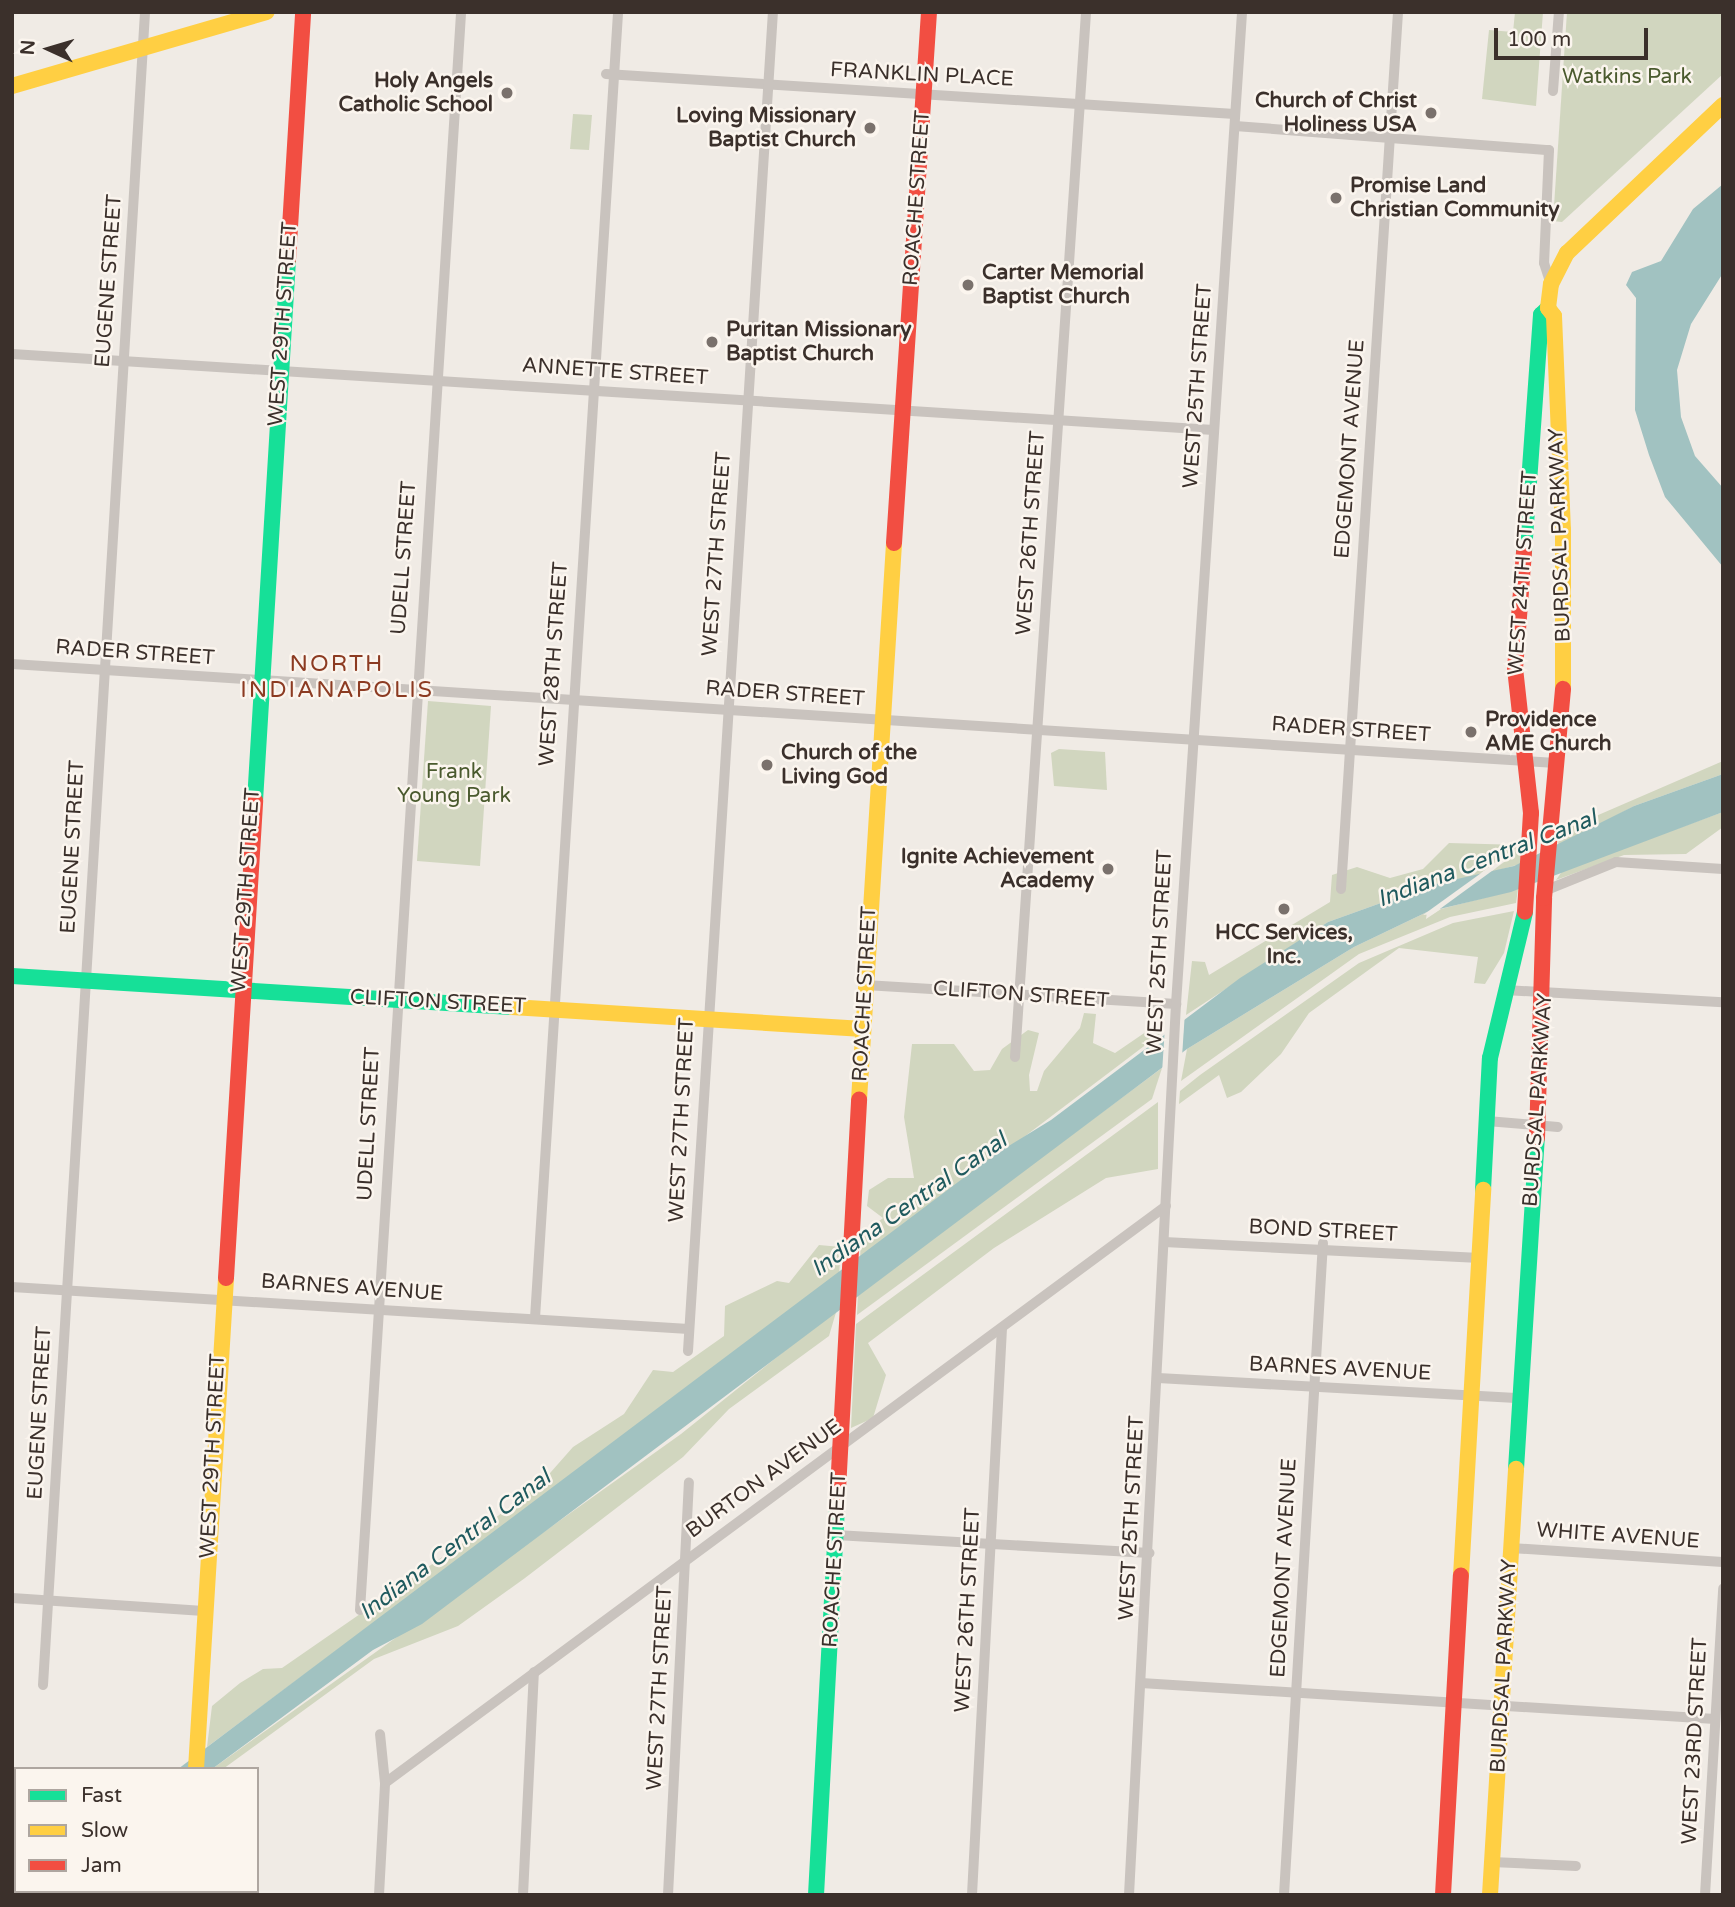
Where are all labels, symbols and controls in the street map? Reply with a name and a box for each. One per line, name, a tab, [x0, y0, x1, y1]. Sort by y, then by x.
north arrow	[14, 14, 84, 84]
scale bar	[1497, 14, 1651, 58]
text: 100 m	[1507, 27, 1571, 52]
text: N	[17, 39, 40, 56]
street label: FRANKLIN PLACE	[830, 58, 1014, 92]
park label: Watkins Park	[1562, 64, 1692, 90]
place label: Holy Angels Catholic School	[338, 68, 493, 118]
marker: Holy Angels Catholic School	[499, 85, 515, 101]
place label: Church of Christ Holiness USA	[1255, 88, 1417, 138]
place label: Loving Missionary Baptist Church	[676, 103, 856, 153]
marker: Church of Christ Holiness USA	[1423, 105, 1439, 121]
street label: ROACHE STREET	[898, 109, 936, 287]
marker: Loving Missionary Baptist Church	[862, 120, 878, 136]
place label: Promise Land Christian Community	[1350, 173, 1559, 223]
marker: Promise Land Christian Community	[1328, 190, 1344, 206]
street label: EUGENE STREET	[90, 193, 128, 369]
street label: WEST 29TH STREET	[263, 221, 303, 427]
place label: Carter Memorial Baptist Church	[982, 260, 1144, 310]
marker: Carter Memorial Baptist Church	[960, 277, 976, 293]
street label: WEST 25TH STREET	[1178, 283, 1218, 489]
place label: Puritan Missionary Baptist Church	[726, 317, 911, 367]
marker: Puritan Missionary Baptist Church	[704, 334, 720, 350]
street label: EDGEMONT AVENUE	[1330, 338, 1370, 560]
street label: ANNETTE STREET	[521, 353, 709, 391]
street label: BURDSAL PARKWAY	[1544, 427, 1576, 643]
street label: WEST 26TH STREET	[1011, 430, 1051, 636]
street label: WEST 27TH STREET	[697, 451, 737, 657]
street label: WEST 24TH STREET	[1503, 470, 1543, 676]
street label: UDELL STREET	[386, 480, 422, 636]
street label: WEST 28TH STREET	[534, 561, 574, 767]
street label: RADER STREET	[54, 635, 216, 671]
district label: NORTH INDIANAPOLIS	[242, 650, 432, 704]
street label: RADER STREET	[704, 676, 866, 712]
place label: Providence AME Church	[1485, 707, 1612, 757]
street label: RADER STREET	[1270, 712, 1432, 748]
marker: Providence AME Church	[1463, 724, 1479, 740]
place label: Church of the Living God	[781, 740, 917, 790]
marker: Church of the Living God	[759, 757, 775, 773]
park label: Frank Young Park	[397, 759, 511, 809]
street label: EUGENE STREET	[56, 760, 90, 934]
street label: WEST 29TH STREET	[226, 787, 266, 993]
water label: Indiana Central Canal	[1373, 804, 1601, 914]
place label: Ignite Achievement Academy	[901, 844, 1094, 894]
street label: WEST 25TH STREET	[1142, 849, 1178, 1055]
marker: Ignite Achievement Academy	[1100, 861, 1116, 877]
marker: HCC Services, Inc.	[1276, 901, 1292, 917]
street label: ROACHE STREET	[848, 906, 882, 1082]
place label: HCC Services, Inc.	[1215, 920, 1353, 970]
street label: CLIFTON STREET	[932, 976, 1110, 1014]
street label: CLIFTON STREET	[349, 985, 527, 1019]
street label: BURDSAL PARKWAY	[1518, 992, 1558, 1208]
street label: WEST 27TH STREET	[664, 1017, 700, 1223]
street label: UDELL STREET	[352, 1046, 386, 1202]
water label: Indiana Central Canal	[806, 1127, 1012, 1283]
street label: BOND STREET	[1248, 1215, 1398, 1247]
street label: BARNES AVENUE	[260, 1269, 444, 1307]
street label: EUGENE STREET	[23, 1326, 57, 1500]
street label: BARNES AVENUE	[1248, 1352, 1432, 1386]
street label: WEST 29TH STREET	[195, 1353, 231, 1559]
street label: BURTON AVENUE	[681, 1414, 847, 1544]
street label: WEST 25TH STREET	[1114, 1415, 1150, 1621]
street label: EDGEMONT AVENUE	[1266, 1458, 1302, 1678]
water label: Indiana Central Canal	[354, 1464, 556, 1626]
street label: ROACHE STREET	[818, 1472, 852, 1648]
street label: WEST 26TH STREET	[950, 1507, 986, 1713]
street label: WHITE AVENUE	[1536, 1518, 1700, 1554]
street label: BURDSAL PARKWAY	[1486, 1558, 1522, 1774]
street label: WEST 27TH STREET	[642, 1585, 678, 1791]
street label: WEST 23RD STREET	[1677, 1637, 1713, 1845]
legend	[14, 1767, 259, 1893]
text: Fast	[81, 1783, 122, 1808]
text: Slow	[81, 1818, 128, 1843]
text: Jam	[81, 1853, 122, 1878]

